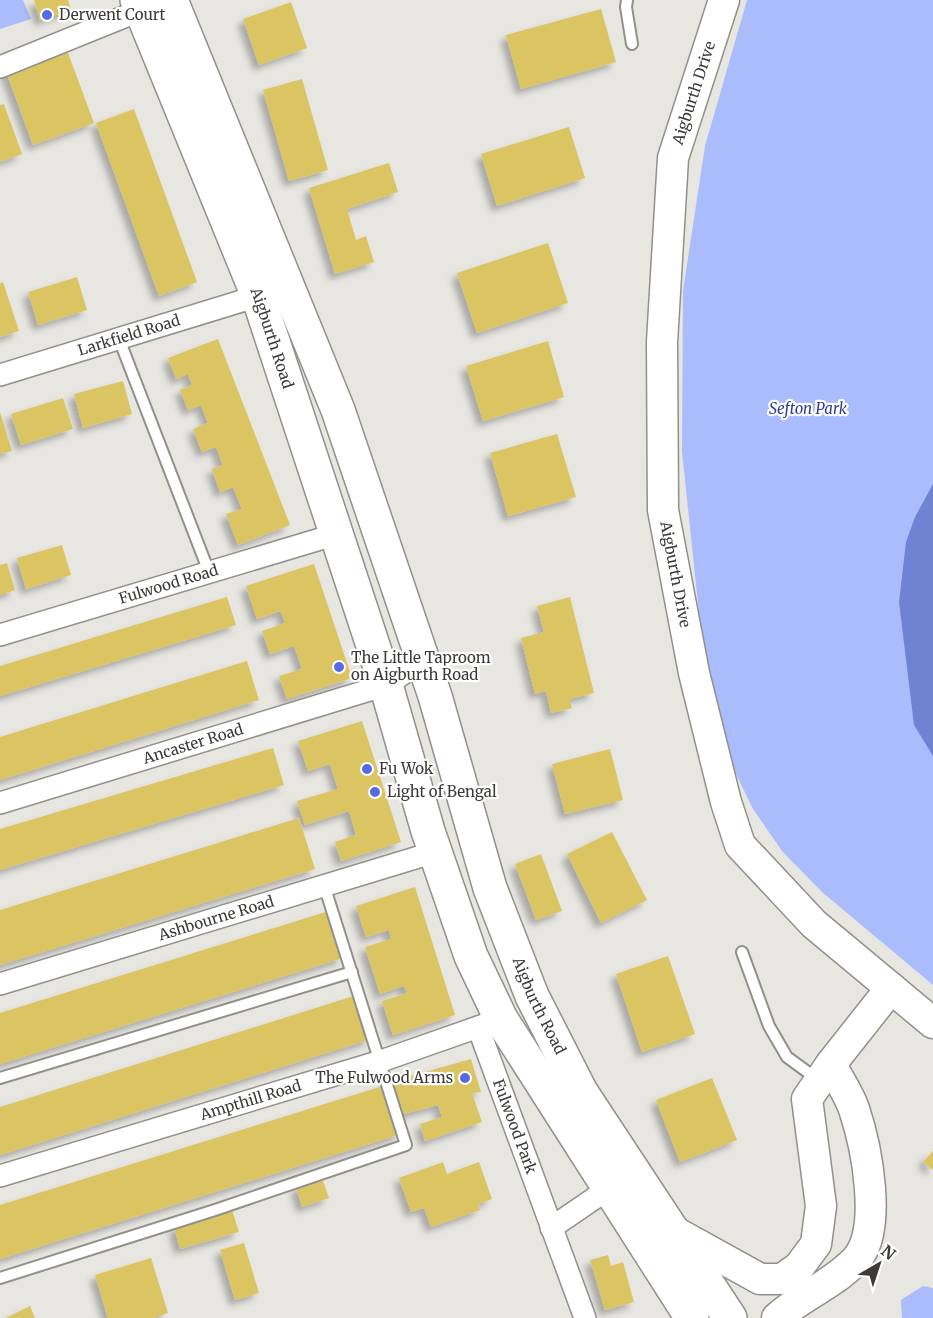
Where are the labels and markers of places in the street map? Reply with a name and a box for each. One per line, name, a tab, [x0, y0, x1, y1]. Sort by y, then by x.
place label: Derwent Court	[59, 5, 166, 24]
marker: Derwent Court	[40, 8, 54, 22]
place label: The Little Taproom on Aigburth Road	[351, 648, 491, 684]
marker: The Little Taproom on Aigburth Road	[332, 660, 346, 674]
place label: Fu Wok	[379, 759, 434, 778]
marker: Fu Wok	[360, 762, 374, 776]
place label: Light of Bengal	[387, 782, 497, 801]
marker: Light of Bengal	[368, 785, 382, 799]
place label: The Fulwood Arms	[315, 1068, 453, 1087]
marker: The Fulwood Arms	[458, 1071, 472, 1085]

